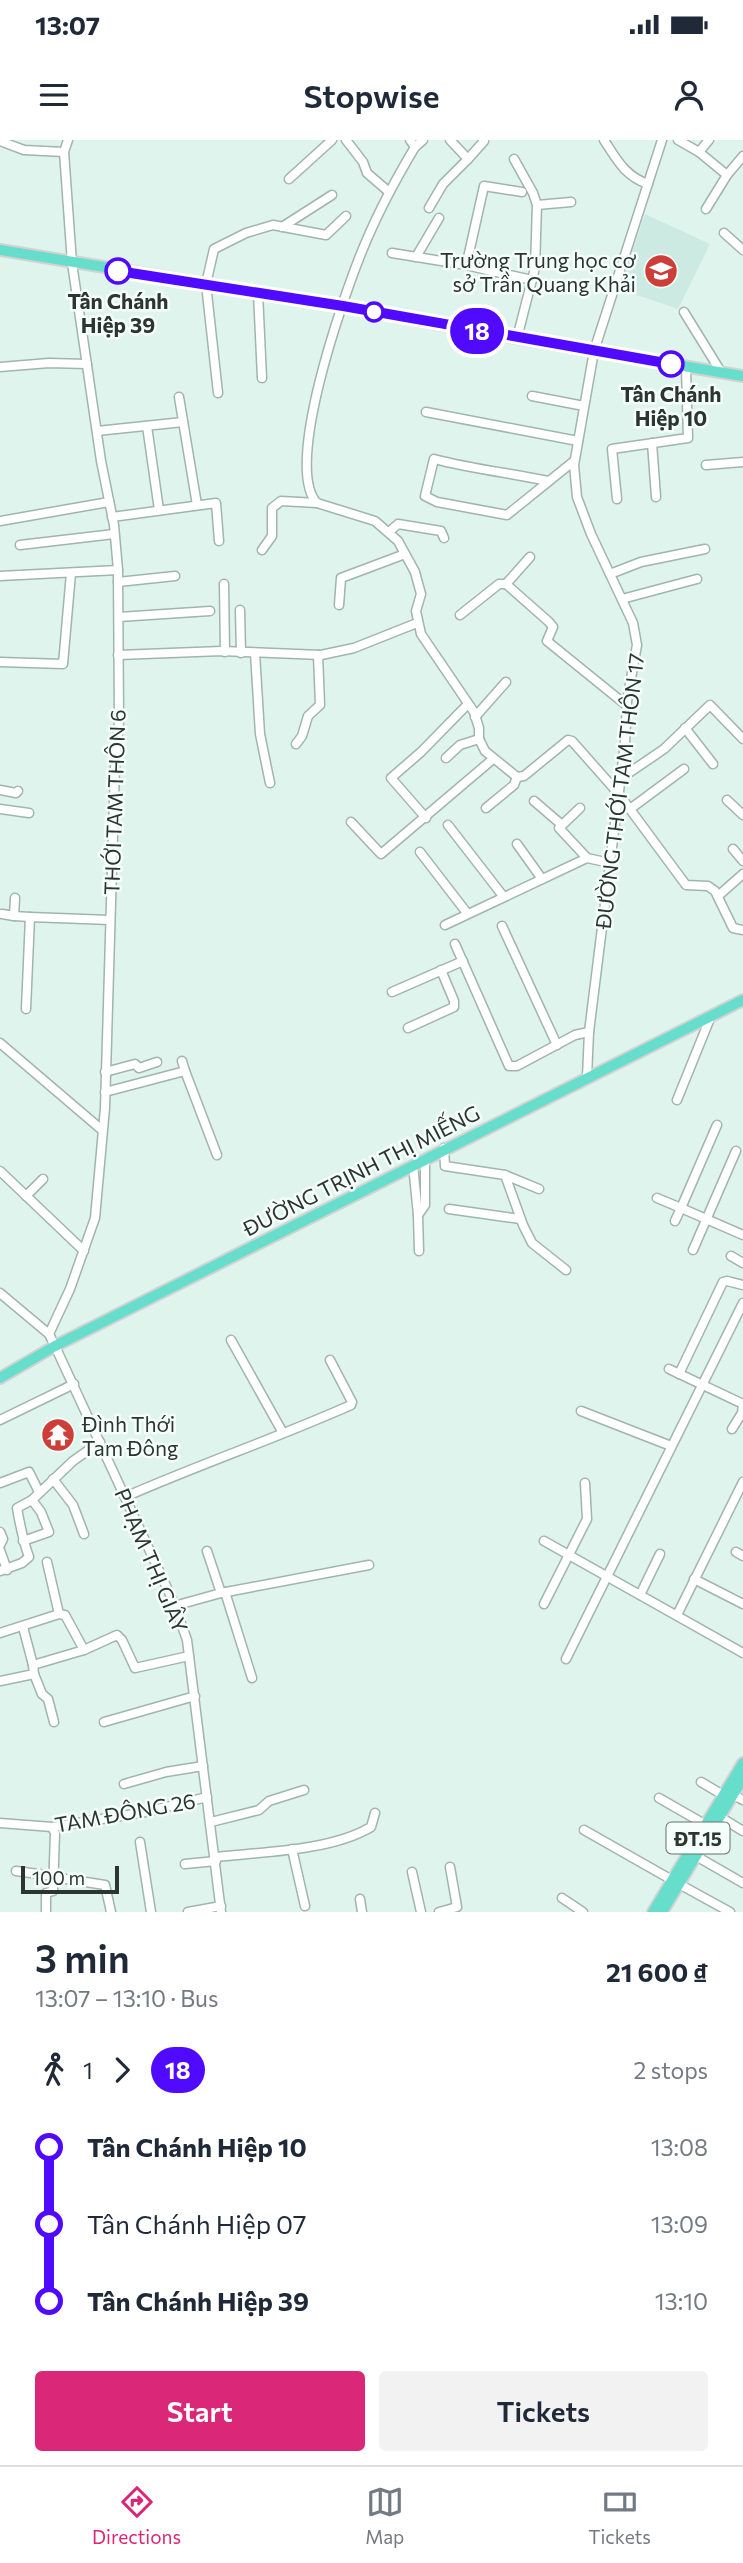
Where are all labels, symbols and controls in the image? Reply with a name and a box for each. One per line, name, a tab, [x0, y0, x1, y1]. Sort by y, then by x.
text: 13:07	[35, 9, 100, 40]
text: Stopwise	[303, 75, 440, 115]
icon: menu	[35, 76, 73, 114]
icon: person	[670, 76, 708, 114]
place label: Trường Trung học cơ sở Trần Quang Khải	[440, 247, 637, 296]
school or university icon: Trường Trung học cơ sở Trần Quang Khải	[642, 252, 680, 290]
marker: Tân Chánh Hiệp 39	[105, 258, 131, 284]
place label: Tân Chánh Hiệp 39	[68, 288, 168, 338]
unlabelled marker	[364, 302, 384, 322]
line badge: 18	[446, 308, 508, 354]
text: 18	[464, 316, 490, 345]
marker: Tân Chánh Hiệp 10	[658, 351, 684, 377]
place label: Tân Chánh Hiệp 10	[621, 381, 721, 431]
street label: ĐƯỜNG THỚI TAM THÔN 17	[590, 652, 648, 931]
street label: THỚI TAM THÔN 6	[98, 709, 130, 895]
street label: ĐƯỜNG TRỊNH THỊ MIẾNG	[236, 1097, 483, 1241]
place label: Đình Thới Tam Đông	[81, 1411, 178, 1460]
temple icon: Đình Thới Tam Đông	[39, 1416, 77, 1454]
street label: PHẠM THỊ GIÂY	[110, 1484, 194, 1636]
street label: TAM ĐÔNG 26	[53, 1787, 197, 1837]
road number: ĐT.15	[666, 1822, 730, 1854]
scale bar	[21, 1863, 119, 1895]
text: 100 m	[32, 1866, 85, 1889]
text: 3 min	[35, 1934, 130, 1981]
text: 21 600 ₫	[606, 1956, 708, 1987]
text: 13:07 – 13:10 · Bus	[35, 1984, 218, 2012]
icon: walk	[35, 2051, 73, 2089]
icon: forward	[103, 2051, 141, 2089]
text: 18	[165, 2055, 191, 2084]
text: 1	[83, 2056, 93, 2084]
text: 2 stops	[634, 2056, 708, 2084]
text: Tân Chánh Hiệp 10	[87, 2131, 307, 2162]
text: 13:08	[651, 2133, 708, 2161]
text: Tân Chánh Hiệp 07	[87, 2208, 307, 2239]
text: 13:09	[651, 2210, 708, 2238]
text: Tân Chánh Hiệp 39	[87, 2285, 309, 2316]
text: 13:10	[655, 2287, 708, 2315]
button: Start	[35, 2371, 365, 2451]
button: Tickets	[379, 2371, 708, 2451]
tab: Directions	[92, 2483, 181, 2548]
tab: Map	[365, 2483, 404, 2548]
tab: Tickets	[588, 2483, 651, 2548]

